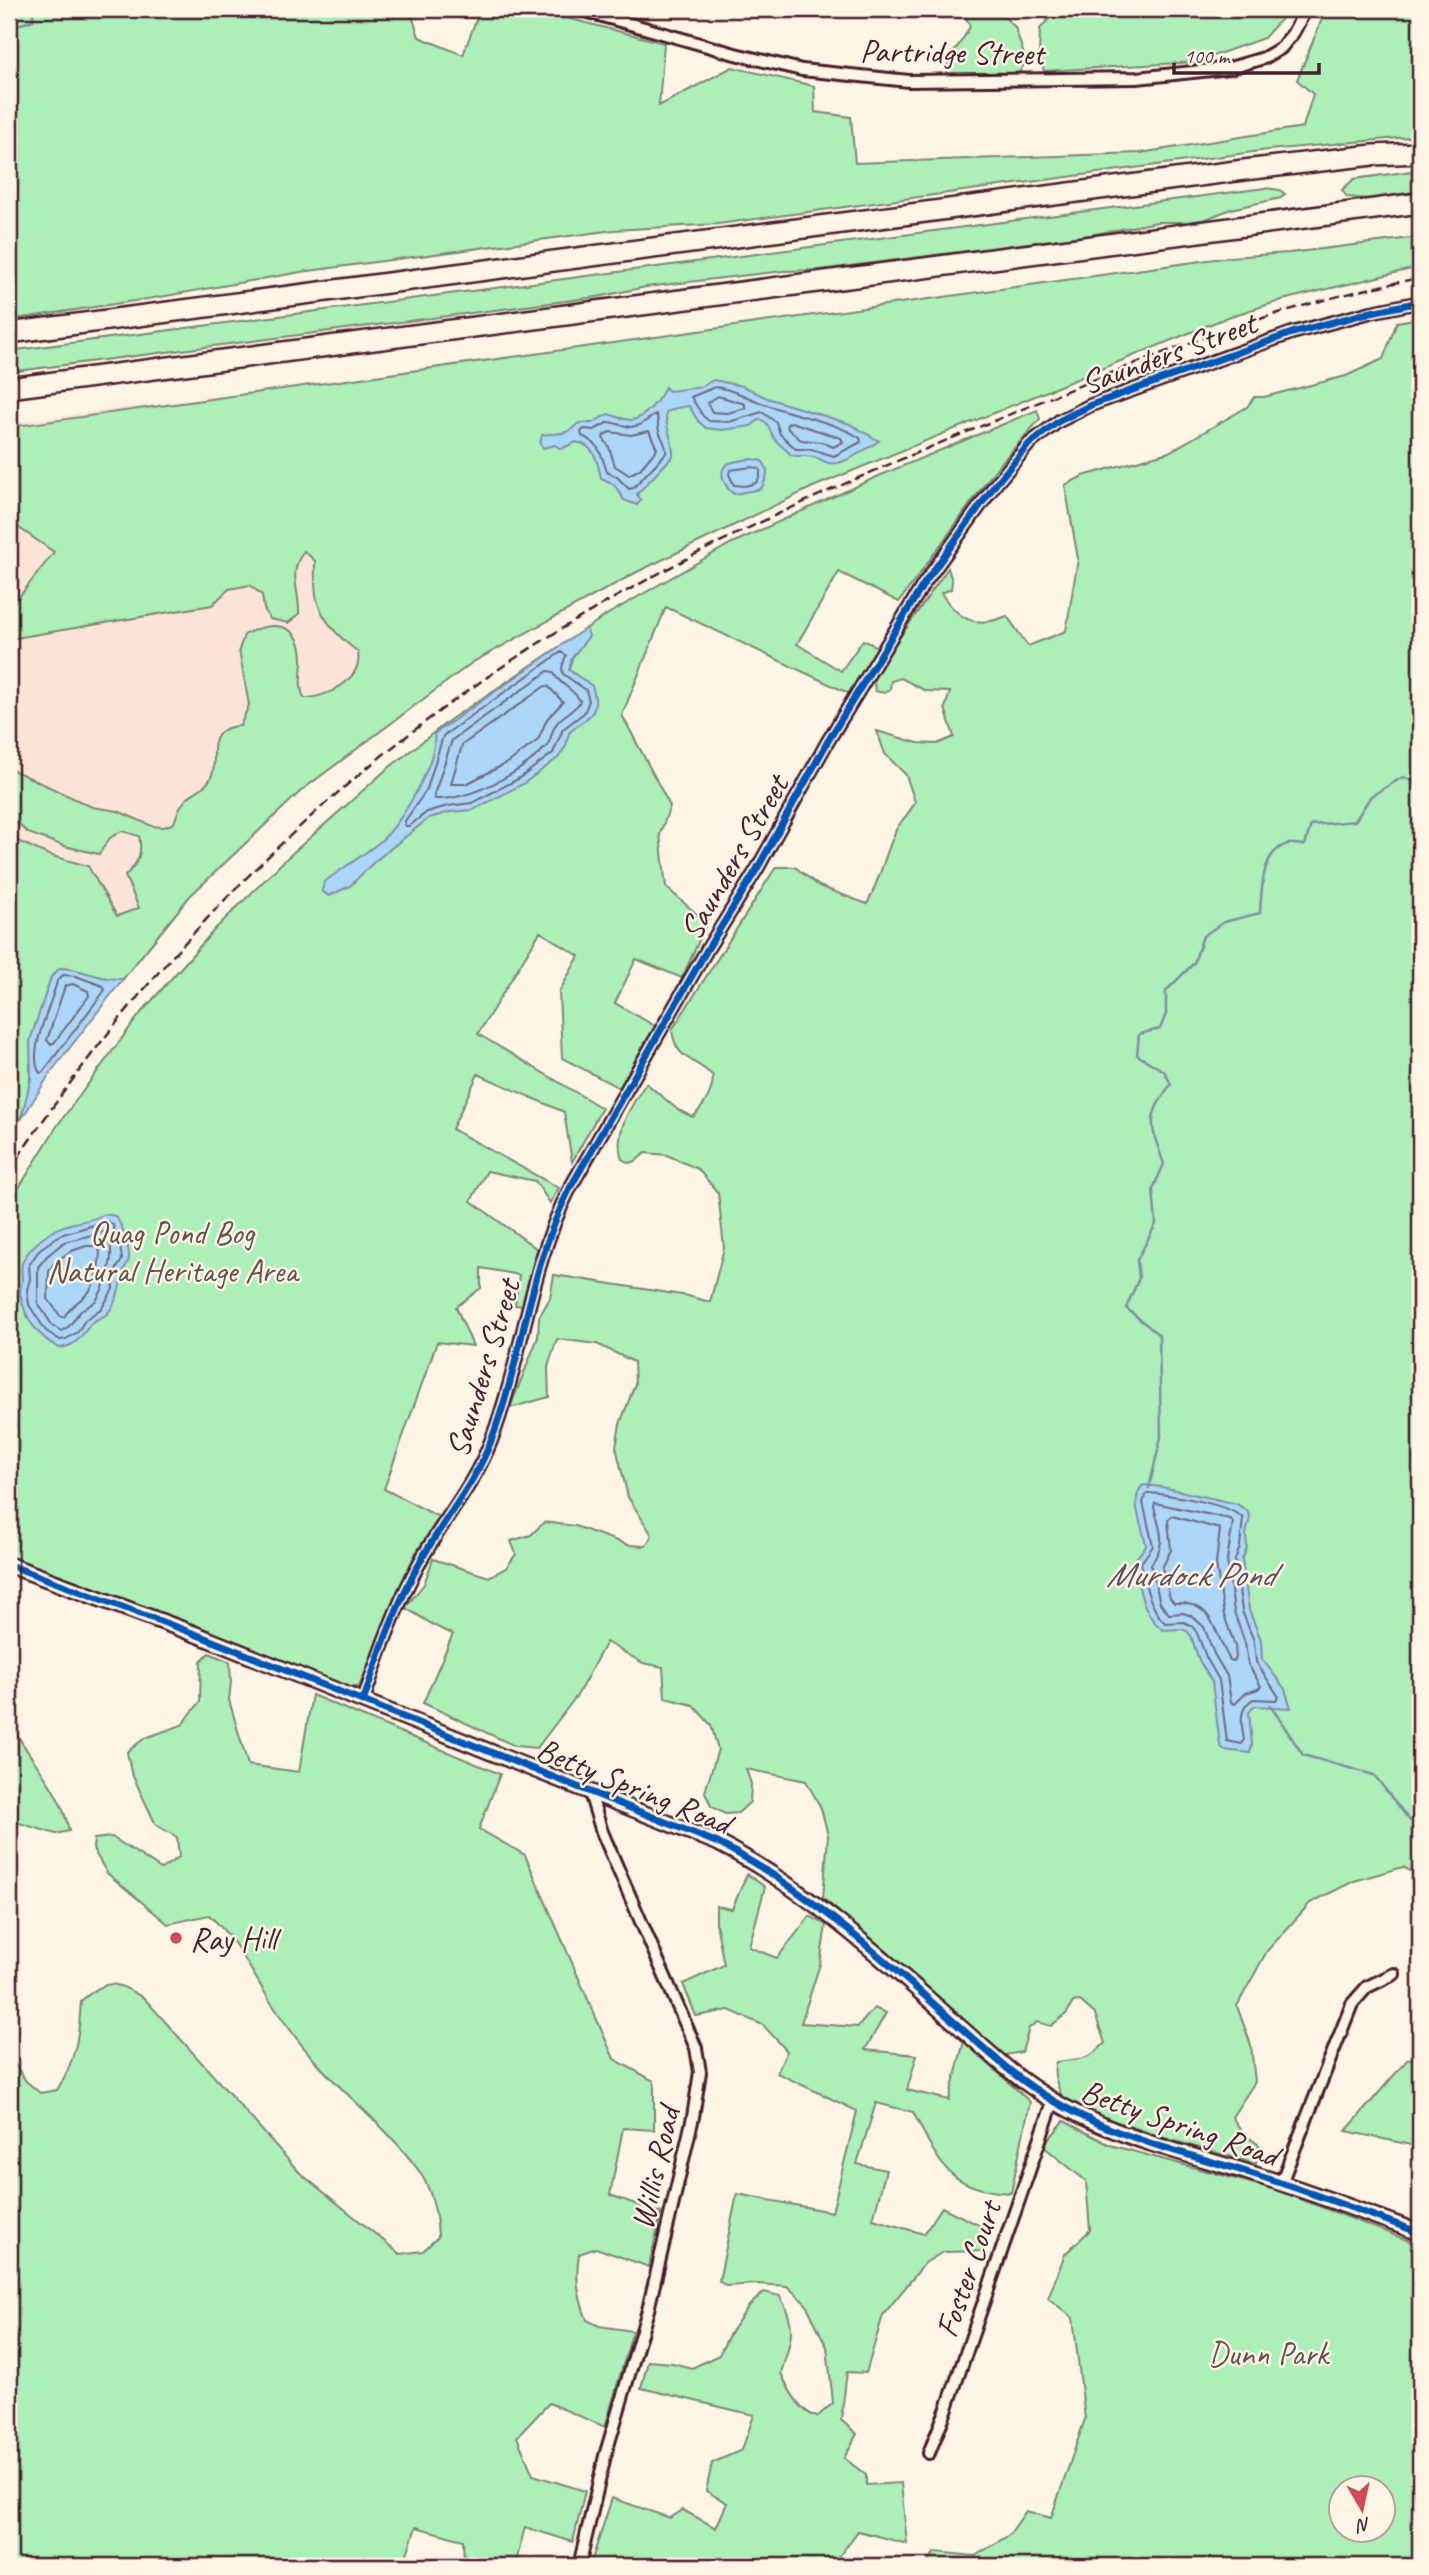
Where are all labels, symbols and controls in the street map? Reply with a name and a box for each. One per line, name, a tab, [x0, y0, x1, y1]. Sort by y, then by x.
street label: Partridge Street	[860, 29, 1047, 75]
scale bar	[1174, 32, 1319, 76]
text: 100 m	[1184, 43, 1231, 69]
street label: Saunders Street	[1075, 301, 1264, 404]
street label: Saunders Street	[670, 765, 799, 947]
park label: Quag Pond Bog Natural Heritage Area	[47, 1212, 300, 1292]
street label: Saunders Street	[436, 1272, 531, 1462]
water label: Murdock Pond	[1106, 1552, 1284, 1597]
street label: Betty Spring Road	[530, 1728, 741, 1846]
place label: Ray Hill	[190, 1918, 282, 1960]
marker: Ray Hill	[168, 1930, 184, 1946]
street label: Betty Spring Road	[1076, 2070, 1288, 2178]
street label: Willis Road	[621, 2098, 691, 2233]
street label: Foster Court	[925, 2193, 1012, 2343]
park label: Dunn Park	[1208, 2333, 1331, 2375]
north arrow	[1328, 2474, 1398, 2544]
text: N	[1354, 2512, 1372, 2538]

